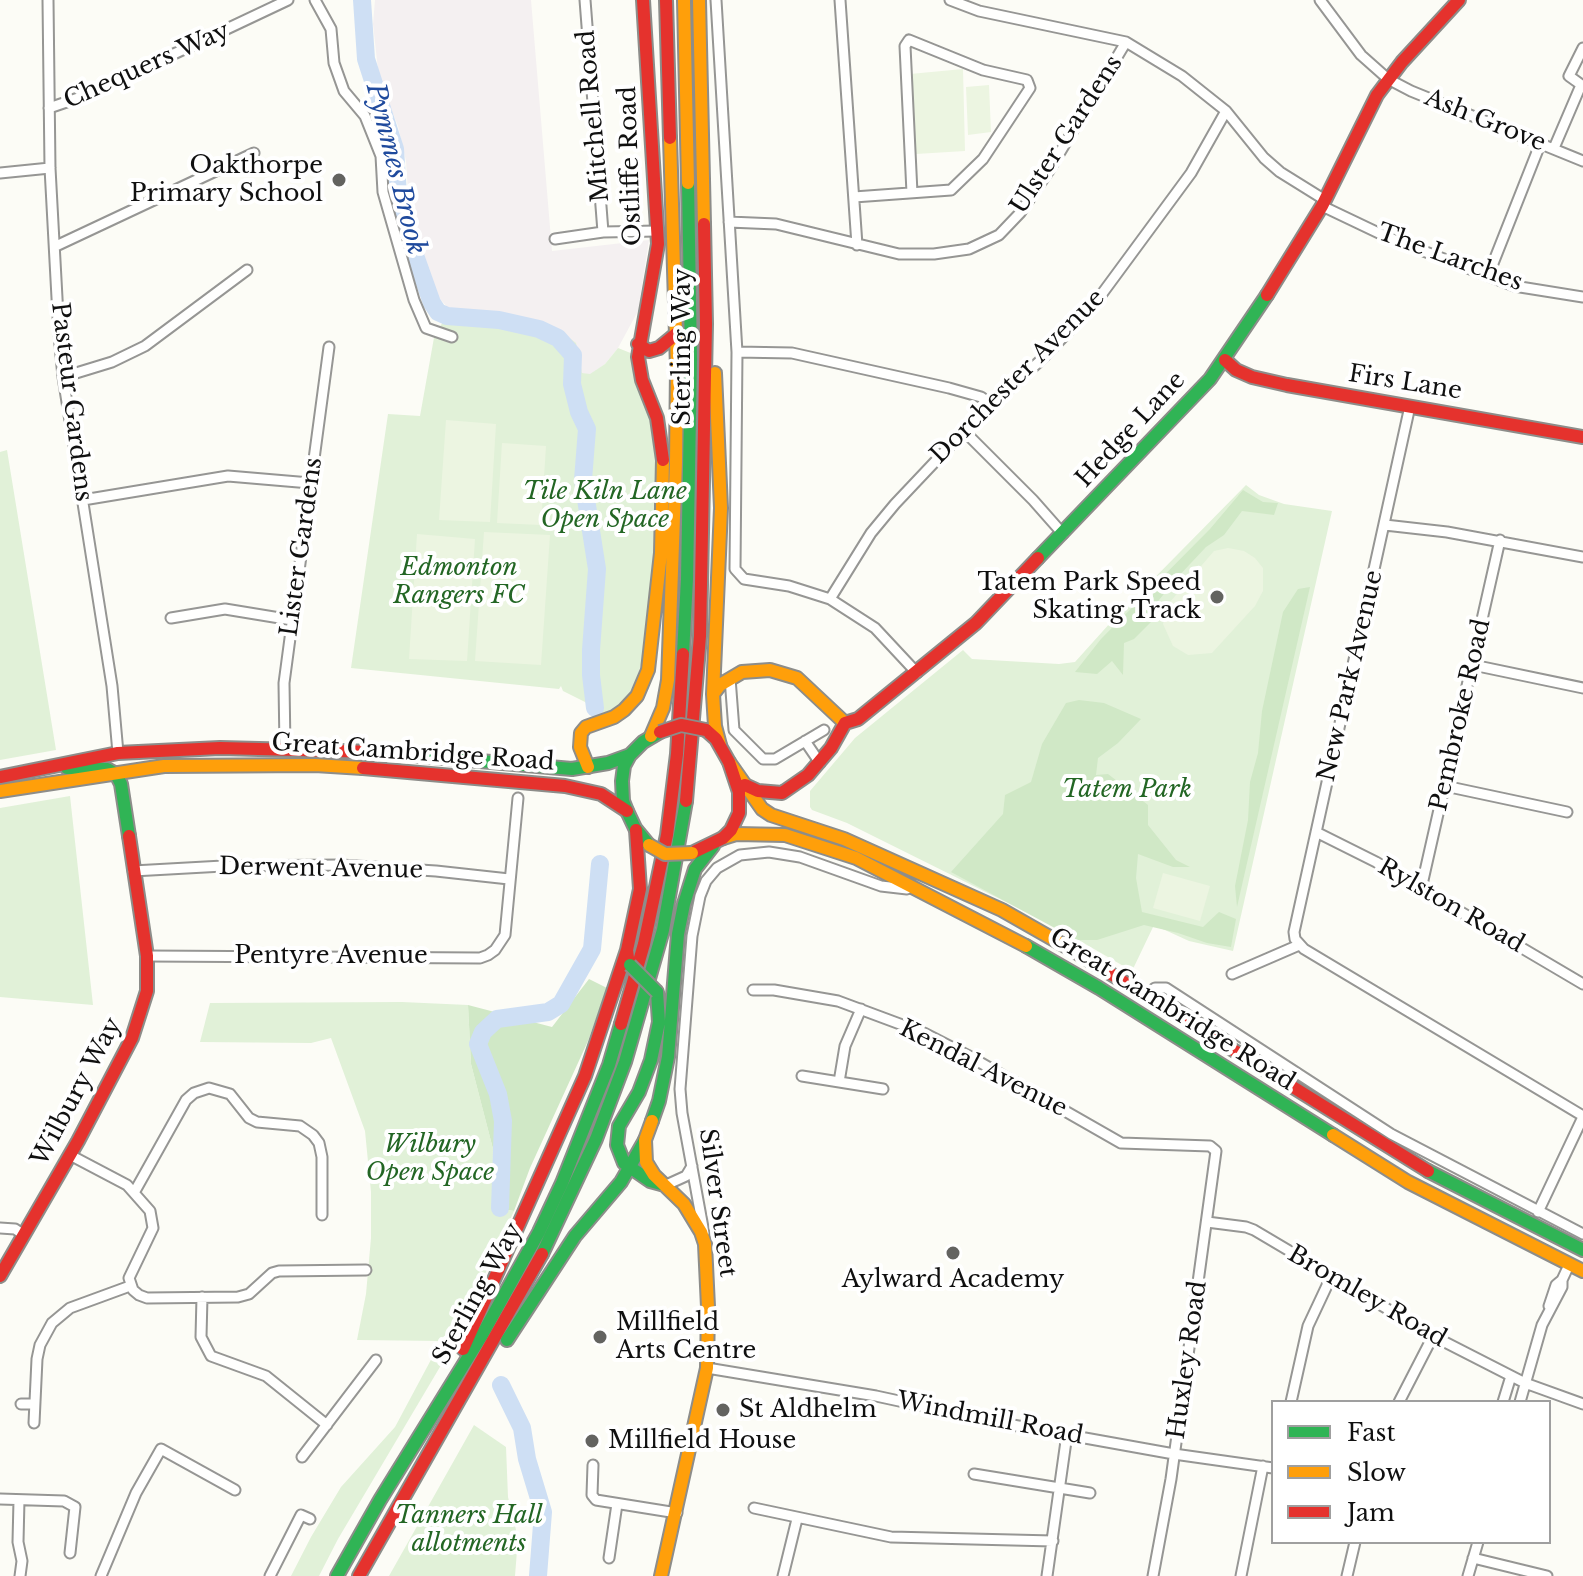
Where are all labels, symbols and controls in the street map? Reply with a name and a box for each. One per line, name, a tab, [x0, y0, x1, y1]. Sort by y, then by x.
street label: Chequers Way	[60, 17, 234, 115]
street label: Mitchell Road	[572, 29, 616, 203]
street label: Ulster Gardens	[1005, 50, 1129, 220]
water label: Pymmes Brook	[359, 80, 431, 258]
street label: Ash Grove	[1420, 84, 1550, 158]
street label: Ostliffe Road	[614, 85, 648, 247]
place label: Oakthorpe Primary School	[130, 152, 323, 208]
marker: Oakthorpe Primary School	[330, 171, 348, 189]
street label: The Larches	[1373, 218, 1527, 298]
street label: Sterling Way	[669, 268, 697, 426]
street label: Dorchester Avenue	[925, 284, 1111, 470]
street label: Pasteur Gardens	[44, 301, 98, 503]
street label: Firs Lane	[1346, 360, 1464, 406]
street label: Hedge Lane	[1070, 366, 1192, 494]
street label: Lister Gardens	[275, 456, 329, 638]
park label: Tile Kiln Lane Open Space	[523, 478, 687, 534]
park label: Edmonton Rangers FC	[393, 554, 525, 610]
street label: New Park Avenue	[1313, 568, 1389, 784]
place label: Tatem Park Speed Skating Track	[977, 569, 1201, 625]
marker: Tatem Park Speed Skating Track	[1208, 588, 1226, 606]
street label: Pembroke Road	[1425, 616, 1497, 814]
street label: Great Cambridge Road	[271, 729, 555, 777]
park label: Tatem Park	[1062, 776, 1192, 804]
street label: Derwent Avenue	[219, 853, 423, 885]
street label: Rylston Road	[1373, 853, 1529, 959]
street label: Great Cambridge Road	[1044, 923, 1300, 1097]
street label: Pentyre Avenue	[234, 942, 428, 970]
street label: Wilbury Way	[26, 1013, 128, 1171]
street label: Kendal Avenue	[894, 1014, 1072, 1124]
street label: Silver Street	[692, 1127, 742, 1279]
park label: Wilbury Open Space	[366, 1131, 494, 1187]
street label: Sterling Way	[427, 1218, 529, 1370]
street label: Bromley Road	[1283, 1240, 1451, 1354]
marker: Aylward Academy	[944, 1244, 962, 1262]
place label: Aylward Academy	[842, 1266, 1064, 1294]
street label: Huxley Road	[1163, 1279, 1213, 1441]
place label: Millfield Arts Centre	[616, 1309, 756, 1365]
marker: Millfield Arts Centre	[591, 1328, 609, 1346]
street label: Windmill Road	[894, 1387, 1086, 1451]
place label: St Aldhelm	[739, 1396, 877, 1424]
legend	[1271, 1400, 1551, 1544]
marker: St Aldhelm	[714, 1401, 732, 1419]
text: Fast	[1347, 1418, 1395, 1447]
place label: Millfield House	[608, 1427, 796, 1455]
marker: Millfield House	[583, 1432, 601, 1450]
text: Slow	[1347, 1458, 1406, 1487]
text: Jam	[1347, 1498, 1395, 1527]
park label: Tanners Hall allotments	[395, 1502, 543, 1558]

